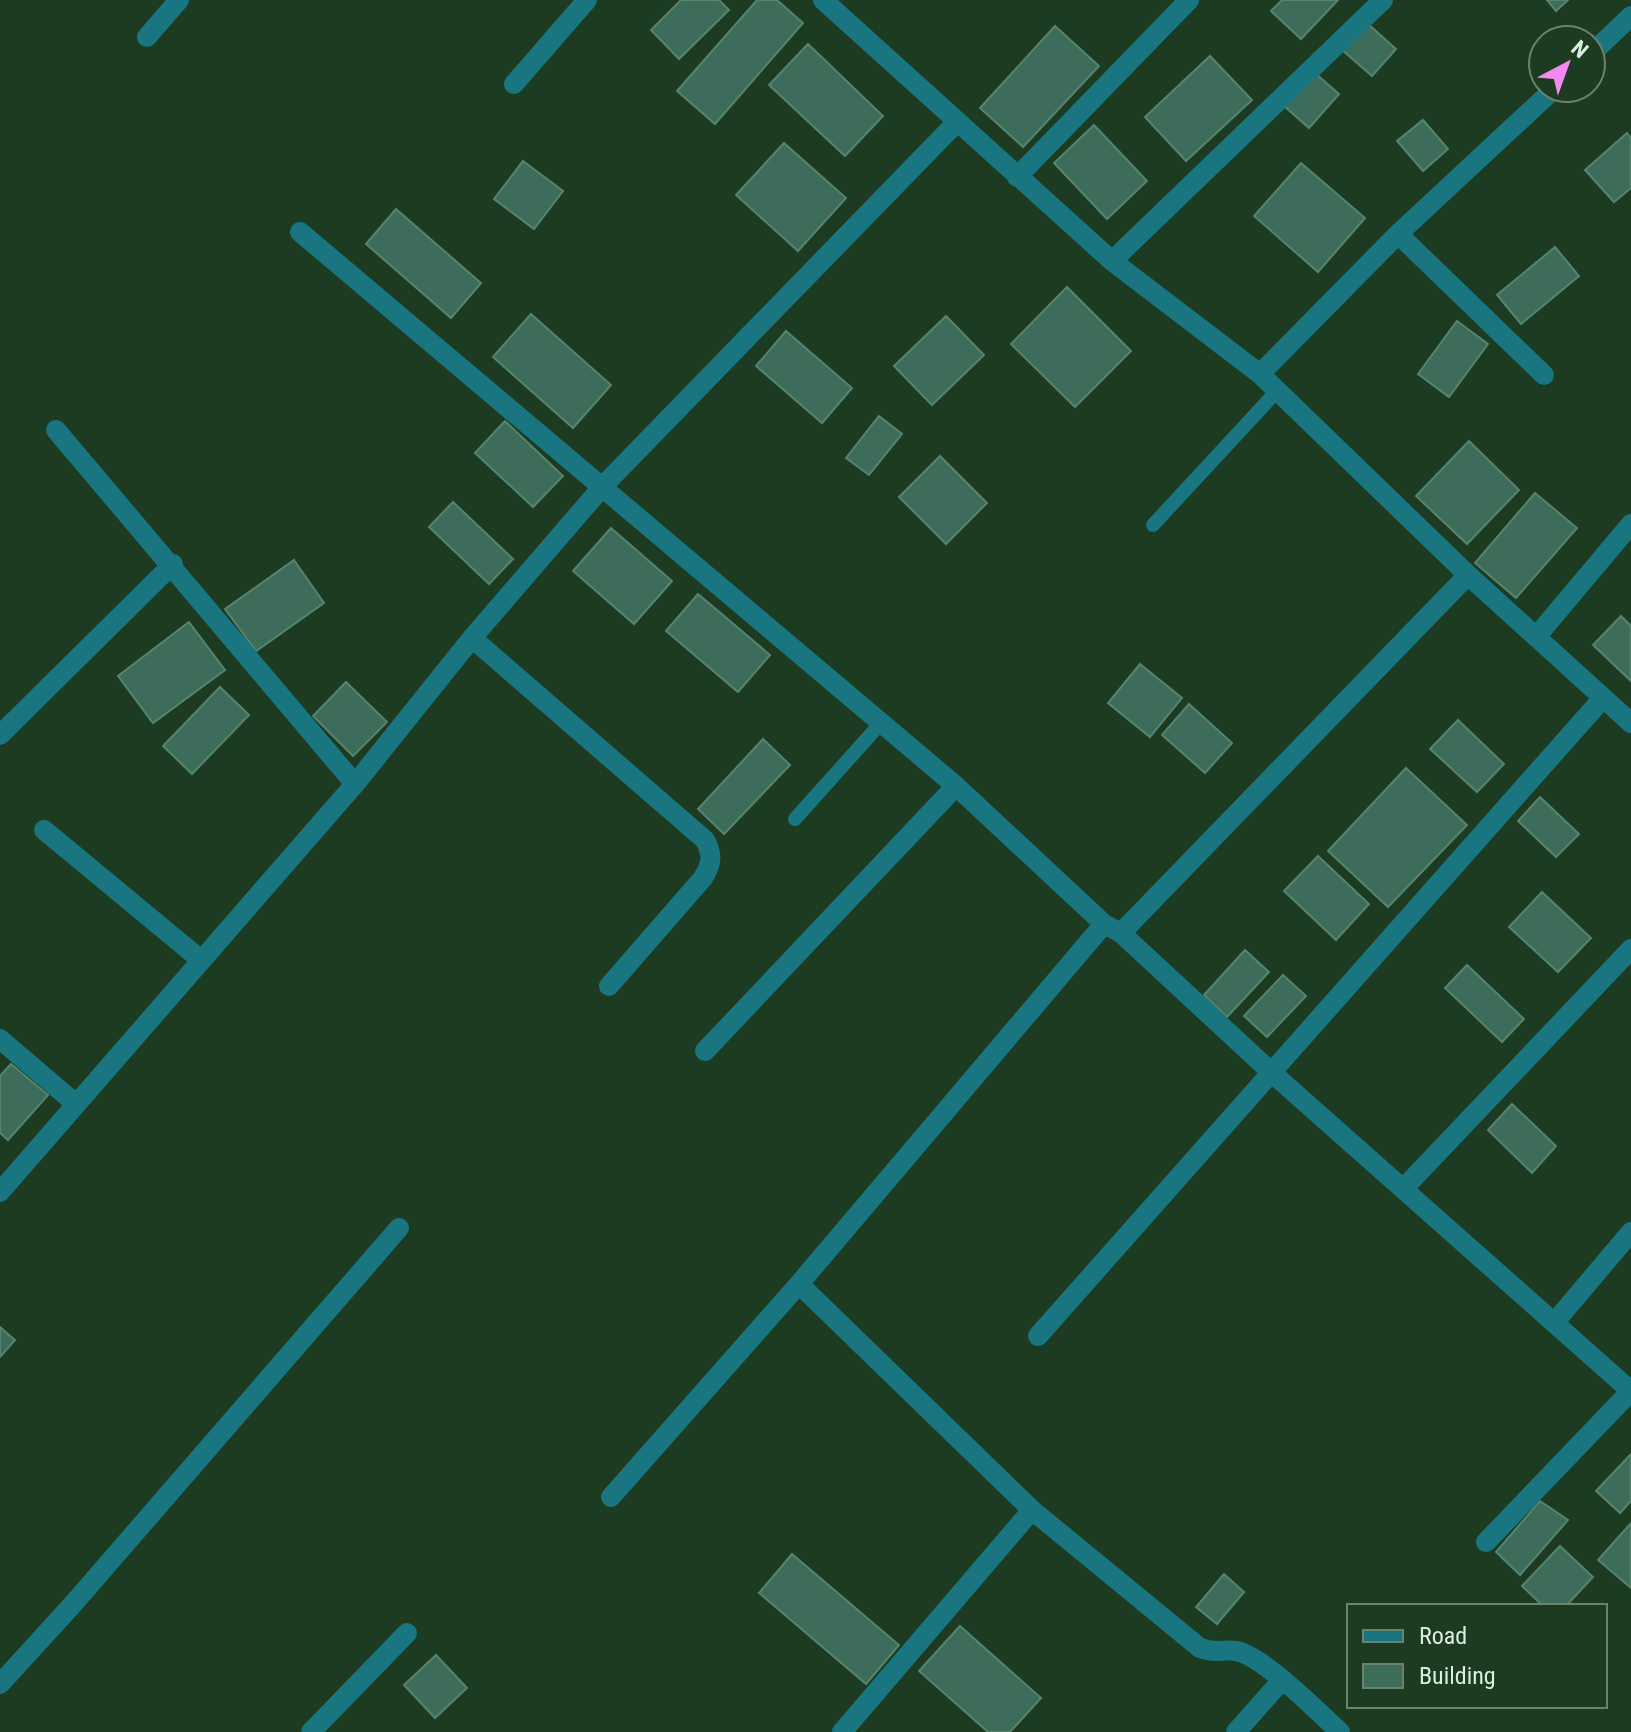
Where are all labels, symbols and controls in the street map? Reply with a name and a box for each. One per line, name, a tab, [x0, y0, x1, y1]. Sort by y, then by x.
north arrow	[1527, 24, 1607, 104]
text: N	[1567, 35, 1593, 63]
legend	[1347, 1604, 1607, 1708]
text: Road	[1419, 1622, 1467, 1650]
text: Building	[1419, 1662, 1496, 1690]

